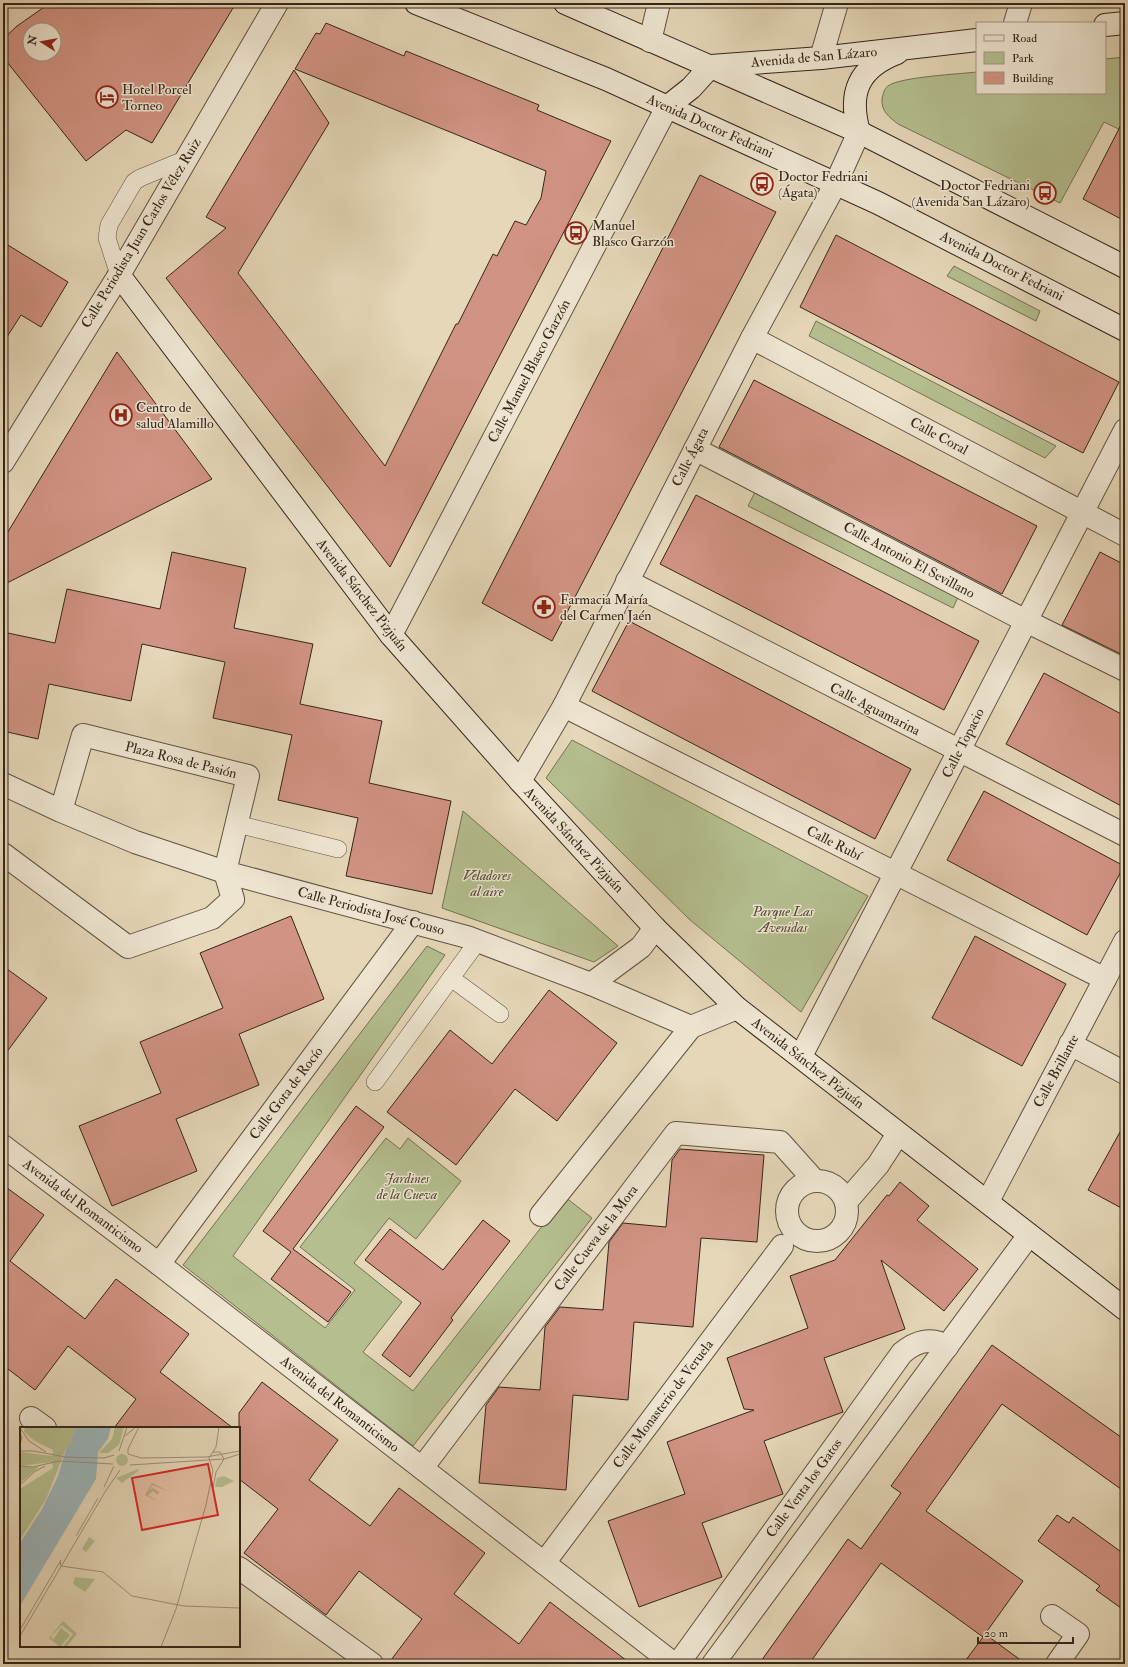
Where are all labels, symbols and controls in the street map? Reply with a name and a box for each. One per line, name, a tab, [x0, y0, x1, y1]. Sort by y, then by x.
north arrow	[22, 22, 62, 62]
legend	[976, 22, 1106, 94]
text: Road	[1012, 31, 1037, 46]
text: N	[25, 33, 40, 47]
street label: Avenida de San Lázaro	[749, 43, 878, 71]
text: Park	[1012, 51, 1034, 66]
text: Building	[1012, 71, 1055, 86]
place label: Hotel Porcel Torneo	[122, 81, 192, 114]
hotel icon: Hotel Porcel Torneo	[94, 84, 120, 110]
street label: Avenida Doctor Fedriani	[643, 90, 776, 162]
street label: Calle Periodista Juan Carlos Vélez Ruiz	[77, 135, 205, 331]
place label: Doctor Fedriani (Ágata)	[778, 168, 868, 201]
bus stop icon: Doctor Fedriani (Ágata)	[749, 171, 775, 197]
place label: Doctor Fedriani (Avenida San Lázaro)	[912, 177, 1030, 210]
bus stop icon: Doctor Fedriani (Avenida San Lázaro)	[1032, 180, 1058, 206]
place label: Manuel Blasco Garzón	[592, 217, 674, 250]
bus stop icon: Manuel Blasco Garzón	[563, 220, 589, 246]
street label: Avenida Doctor Fedriani	[936, 227, 1067, 305]
street label: Calle Manuel Blasco Garzón	[484, 296, 574, 446]
place label: Centro de salud Alamillo	[136, 399, 214, 432]
hospital icon: Centro de salud Alamillo	[108, 402, 134, 428]
street label: Calle Coral	[907, 414, 971, 459]
street label: Calle Ágata	[668, 425, 712, 489]
street label: Calle Antonio El Sevillano	[840, 518, 978, 602]
street label: Avenida Sánchez Pizjuán	[312, 535, 411, 655]
place label: Farmacia María del Carmen Jaén	[560, 591, 651, 624]
pharmacy icon: Farmacia María del Carmen Jaén	[531, 594, 557, 620]
street label: Calle Aguamarina	[827, 679, 923, 739]
street label: Calle Topacio	[938, 705, 989, 781]
street label: Plaza Rosa de Pasión	[123, 738, 239, 782]
street label: Avenida Sánchez Pizjuán	[520, 783, 627, 896]
street label: Calle Rubí	[804, 822, 865, 865]
park label: Veladores al aire	[463, 867, 512, 900]
street label: Calle Periodista José Couso	[296, 883, 447, 939]
park label: Parque Las Avenidas	[752, 903, 815, 936]
street label: Avenida Sánchez Pizjuán	[748, 1013, 868, 1112]
street label: Calle Brillante	[1030, 1031, 1082, 1110]
street label: Calle Gota de Rocío	[246, 1043, 327, 1143]
street label: Avenida del Romanticismo	[19, 1155, 147, 1257]
park label: Jardines de la Cueva	[376, 1170, 438, 1203]
street label: Calle Cueva de la Mora	[550, 1181, 642, 1295]
street label: Calle Monasterio de Veruela	[609, 1336, 717, 1472]
street label: Avenida del Romanticismo	[276, 1352, 403, 1456]
inset map	[20, 1427, 240, 1647]
street label: Calle Venta los Gatos	[762, 1435, 846, 1541]
scale bar	[978, 1619, 1073, 1645]
text: 20 m	[984, 1626, 1009, 1641]

